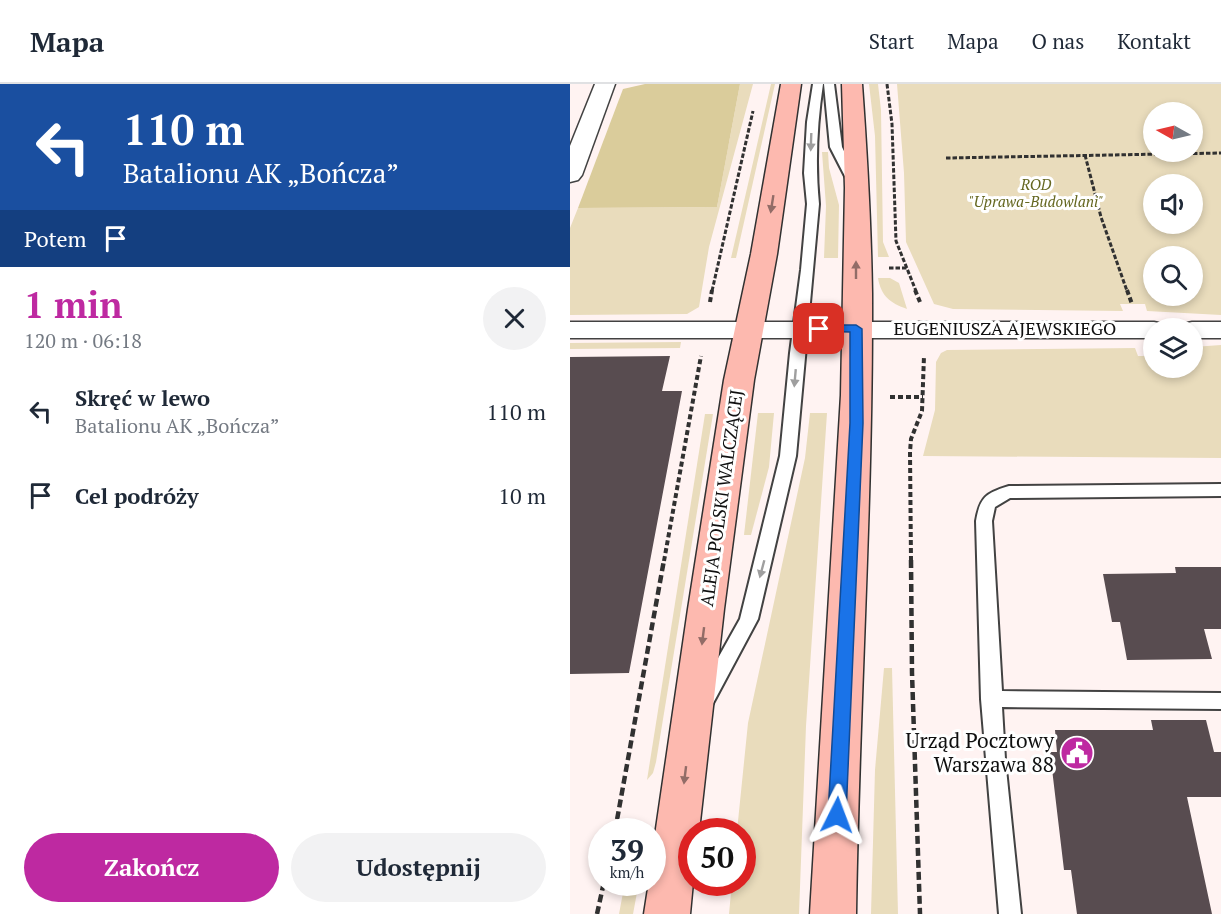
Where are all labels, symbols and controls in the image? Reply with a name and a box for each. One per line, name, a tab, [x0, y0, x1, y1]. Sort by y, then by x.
text: Mapa	[30, 23, 104, 60]
text: Start	[869, 27, 914, 55]
text: Mapa	[947, 27, 999, 55]
text: O nas	[1032, 27, 1084, 55]
text: Kontakt	[1117, 27, 1191, 55]
text: 110 m	[123, 101, 244, 157]
north arrow	[1143, 102, 1203, 162]
map controls	[1143, 102, 1203, 378]
icon: left	[24, 108, 102, 186]
one-way arrow	[806, 133, 816, 152]
text: Batalionu AK „Bończa”	[123, 155, 399, 191]
park label: ROD "Uprawa-Budowlani"	[969, 174, 1103, 211]
button: sound	[1143, 174, 1203, 234]
one-way arrow	[767, 195, 776, 214]
icon: arrive	[99, 222, 132, 255]
text: Potem	[24, 224, 87, 253]
button: search	[1143, 246, 1203, 306]
one-way arrow	[852, 261, 861, 280]
text: 1 min	[24, 281, 122, 328]
button: close	[483, 287, 546, 350]
pin	[793, 303, 844, 354]
icon: arrive	[802, 312, 835, 345]
street label: EUGENIUSZA AJEWSKIEGO	[894, 316, 1116, 340]
button: layers	[1143, 318, 1203, 378]
text: 120 m · 06:18	[24, 327, 142, 354]
one-way arrow	[790, 368, 799, 387]
text: Skręć w lewo	[75, 383, 210, 412]
street label: ALEJA POLSKI WALCZĄCEJ	[694, 388, 748, 608]
icon: left	[24, 395, 57, 428]
text: 110 m	[486, 397, 546, 426]
text: Batalionu AK „Bończa”	[75, 412, 280, 439]
icon: arrive	[24, 479, 57, 512]
text: Cel podróży	[75, 481, 199, 510]
text: 10 m	[498, 481, 546, 510]
one-way arrow	[756, 560, 766, 579]
one-way arrow	[698, 626, 707, 645]
place label: Urząd Pocztowy Warszawa 88	[905, 726, 1054, 778]
public building icon: Urząd Pocztowy Warszawa 88	[1059, 735, 1095, 771]
one-way arrow	[681, 766, 690, 785]
position arrow	[805, 783, 869, 847]
speed limit sign: 50	[678, 818, 756, 896]
text: 39	[610, 830, 644, 870]
button: Zakończ	[24, 833, 279, 902]
button: Udostępnij	[291, 833, 546, 902]
text: km/h	[610, 862, 644, 882]

